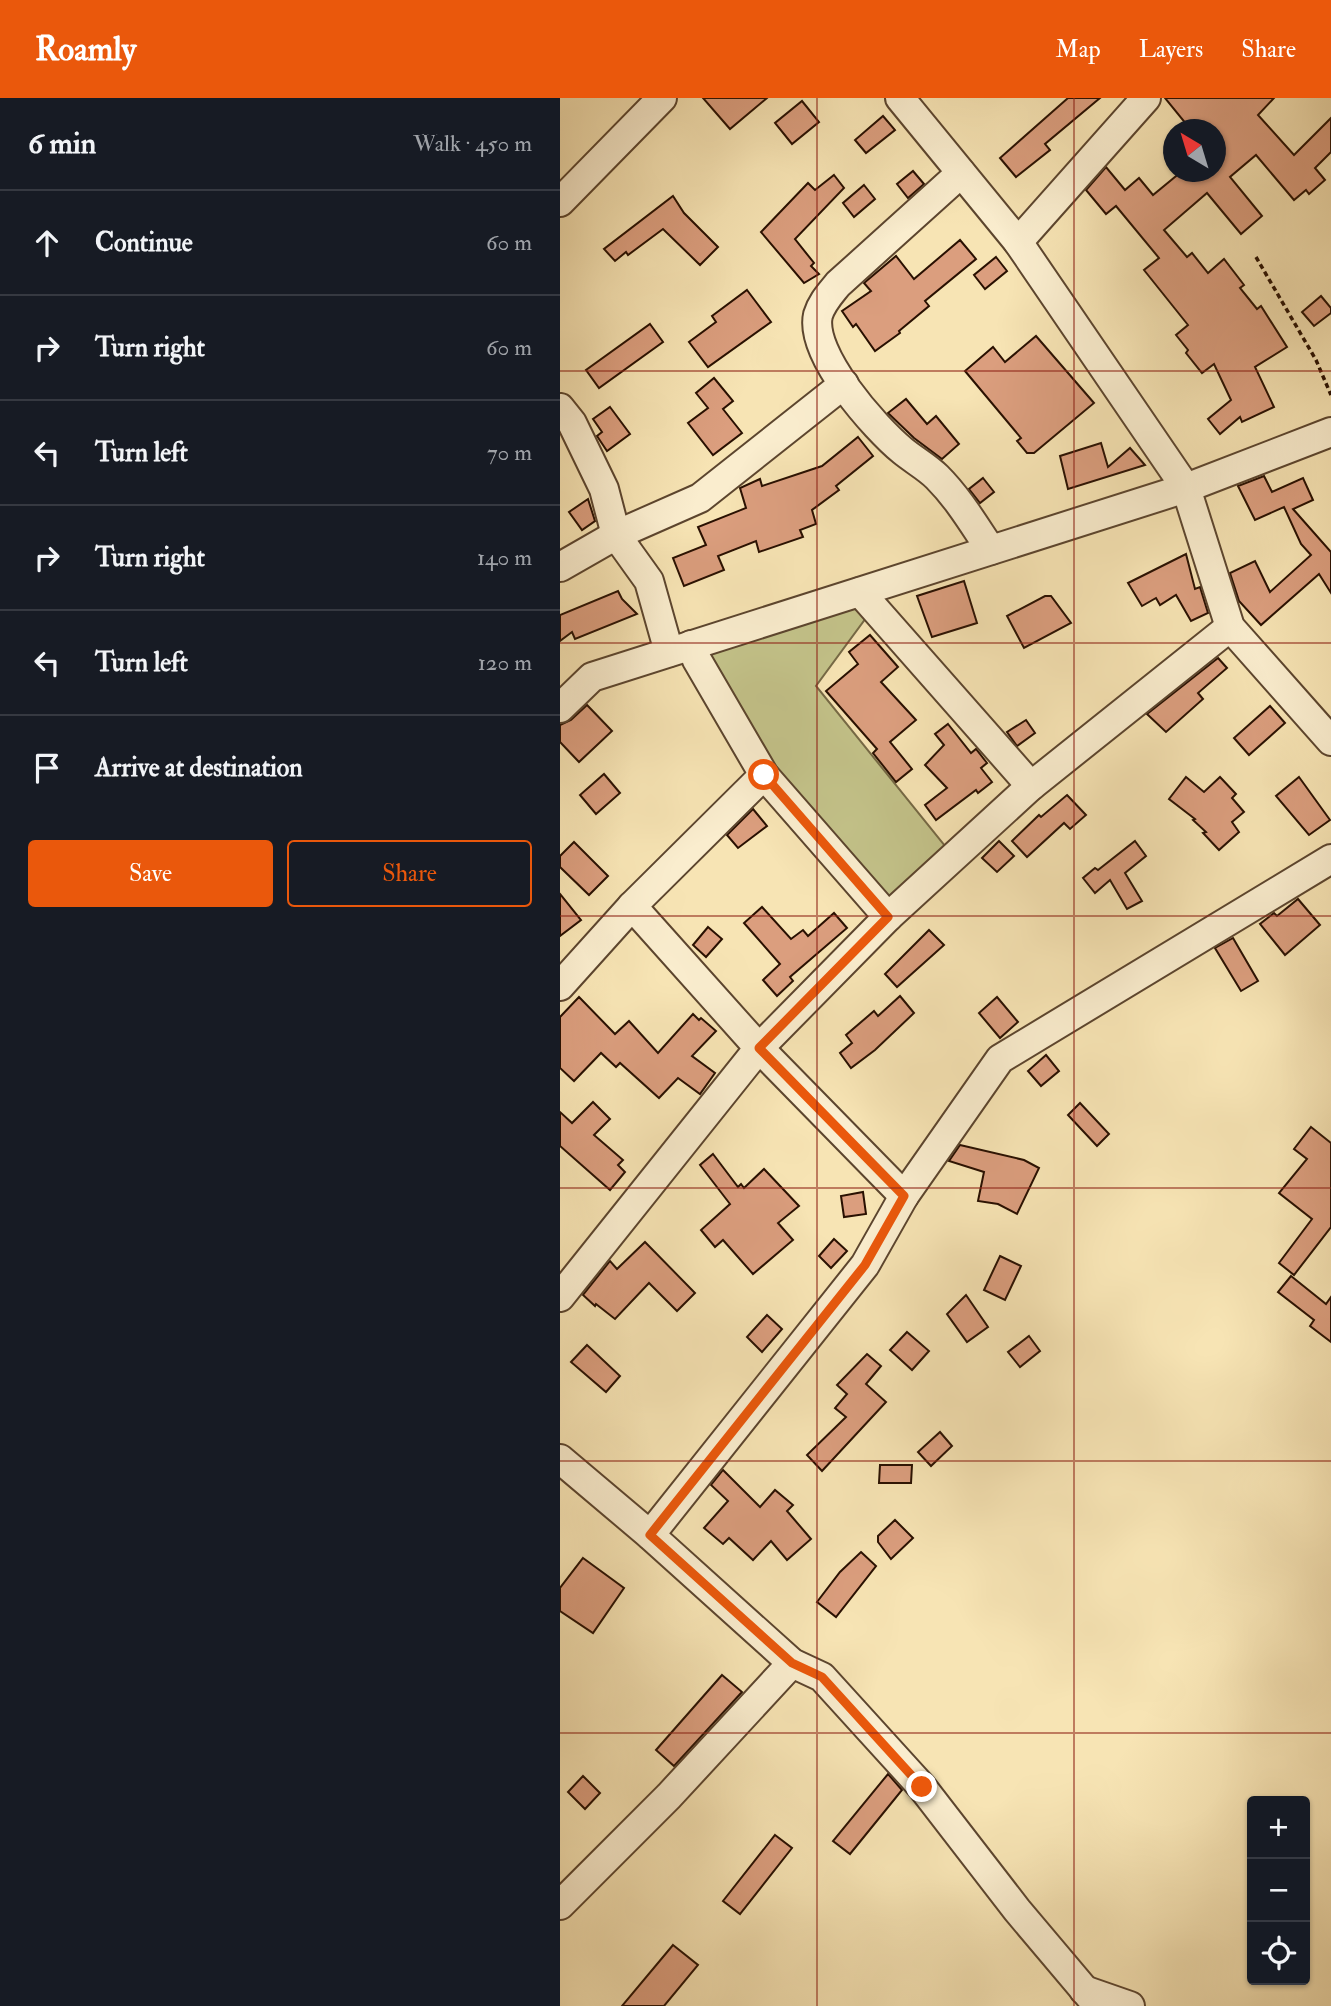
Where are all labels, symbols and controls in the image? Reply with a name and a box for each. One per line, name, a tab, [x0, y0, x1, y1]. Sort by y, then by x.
text: Roamly	[35, 29, 136, 70]
text: Map	[1056, 34, 1101, 65]
text: Layers	[1139, 34, 1203, 65]
text: Share	[1241, 34, 1296, 65]
north arrow	[1163, 119, 1226, 182]
text: 6 min	[28, 125, 96, 162]
text: Walk · 450 m	[413, 129, 532, 158]
icon: ahead	[28, 224, 66, 262]
text: Continue	[95, 227, 193, 259]
text: 60 m	[486, 228, 532, 257]
icon: right	[28, 329, 66, 367]
text: Turn right	[95, 332, 205, 364]
text: 60 m	[486, 333, 532, 362]
icon: left	[28, 434, 66, 472]
text: Turn left	[95, 437, 188, 469]
text: 70 m	[487, 438, 532, 467]
icon: right	[28, 539, 66, 577]
text: Turn right	[95, 542, 205, 574]
text: 140 m	[477, 543, 532, 572]
icon: left	[28, 644, 66, 682]
text: Turn left	[95, 647, 188, 679]
text: 120 m	[478, 648, 532, 677]
icon: arrive	[28, 749, 66, 787]
text: Arrive at destination	[95, 752, 303, 784]
route start	[748, 759, 779, 790]
button: Save	[28, 840, 273, 907]
button: Share	[287, 840, 532, 907]
route end	[906, 1771, 937, 1802]
map controls	[1247, 1796, 1310, 1985]
button: +	[1247, 1796, 1310, 1859]
button: −	[1247, 1859, 1310, 1922]
button: locate	[1247, 1922, 1310, 1985]

